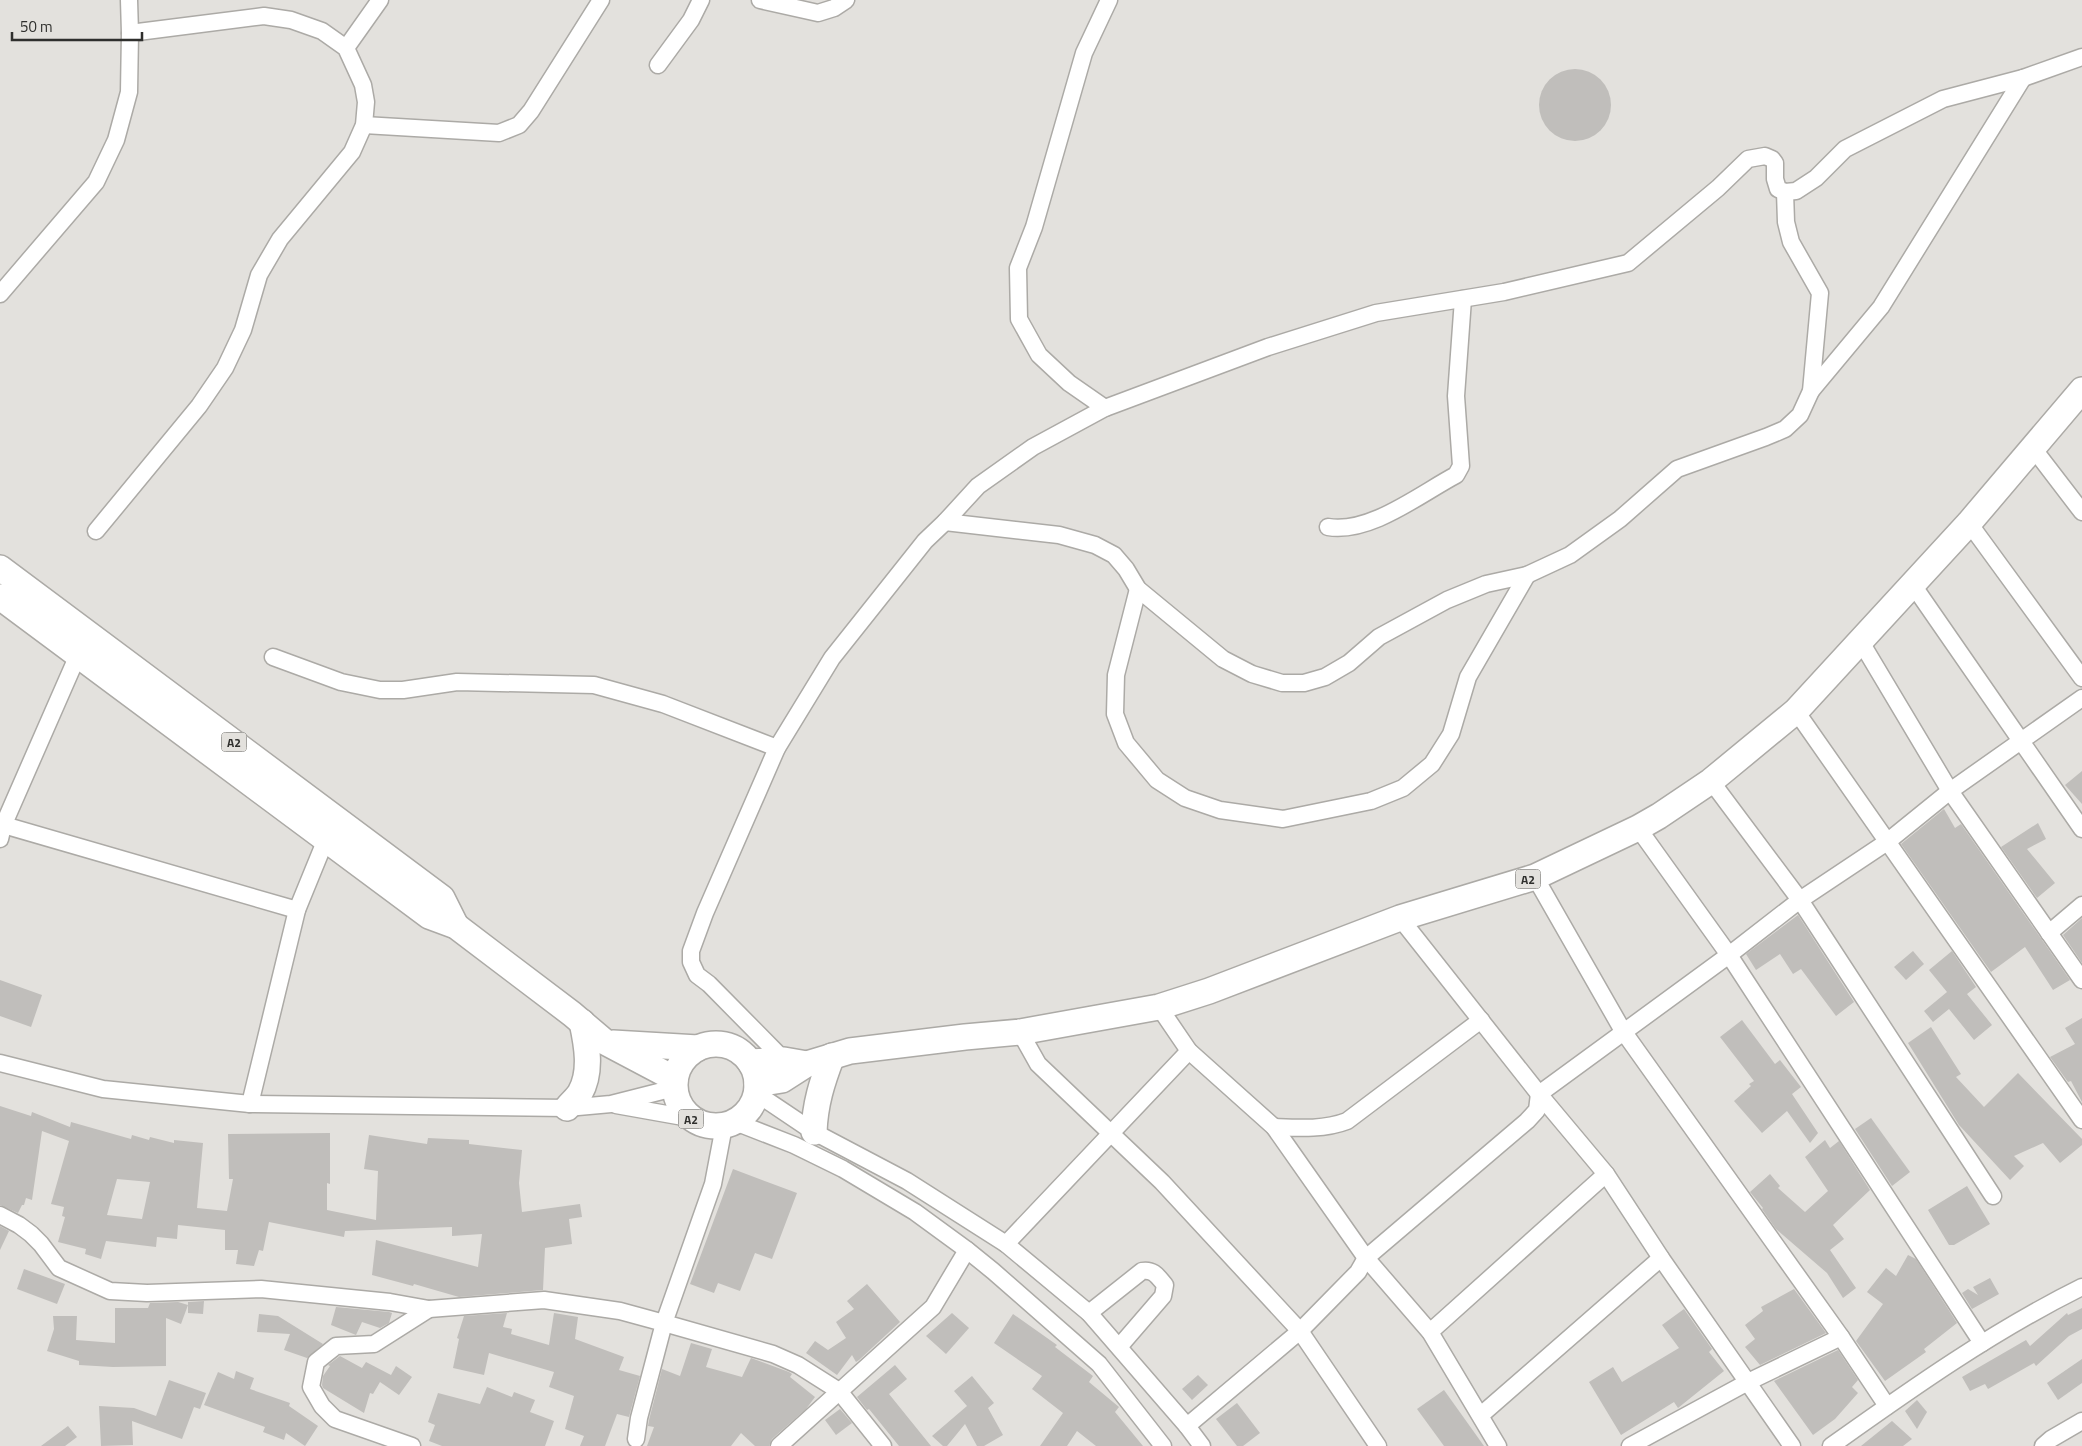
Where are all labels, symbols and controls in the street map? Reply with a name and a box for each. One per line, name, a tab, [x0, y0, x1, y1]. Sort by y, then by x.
scale bar	[12, 10, 142, 42]
text: 50 m	[20, 15, 53, 38]
road number: A2	[222, 732, 246, 752]
road number: A2	[1516, 870, 1540, 889]
road number: A2	[678, 1110, 704, 1128]

